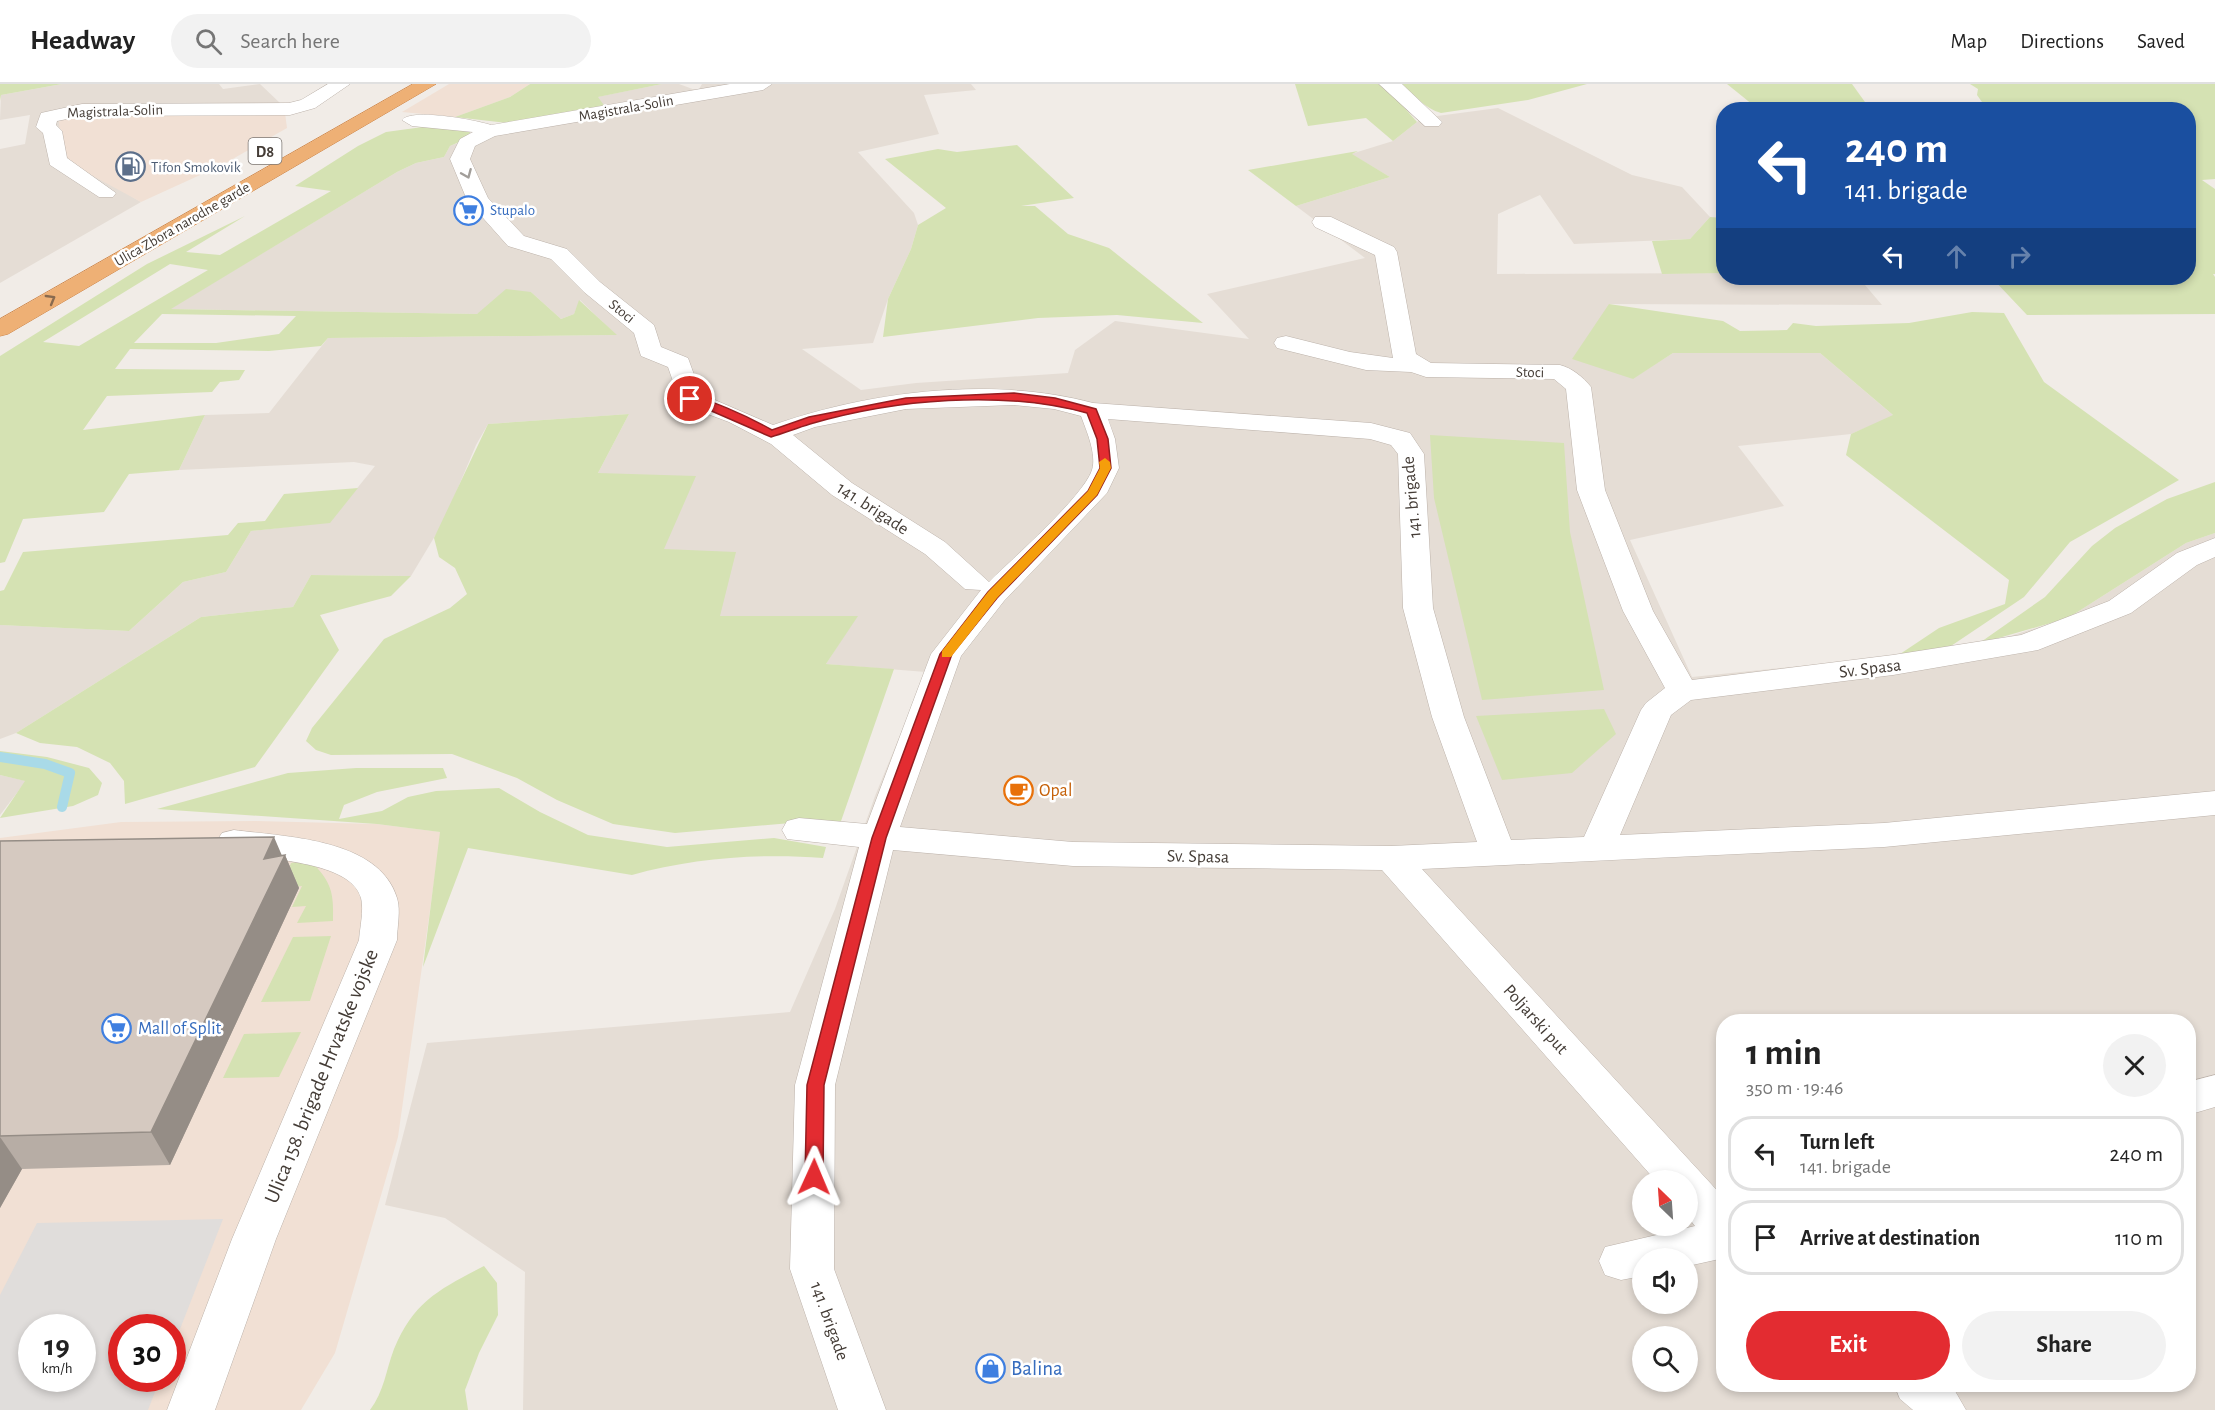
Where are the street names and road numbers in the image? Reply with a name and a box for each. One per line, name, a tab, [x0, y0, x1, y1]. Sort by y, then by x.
street label: Magistrala-Solin	[578, 93, 675, 124]
street label: Magistrala-Solin	[67, 102, 163, 121]
road number: D8	[248, 138, 282, 164]
street label: Ulica Zbora narodne garde	[112, 179, 253, 269]
street label: Stoci	[606, 297, 637, 326]
street label: Stoci	[1516, 365, 1544, 380]
street label: 141. brigade	[1399, 455, 1425, 538]
street label: 141. brigade	[833, 479, 912, 539]
street label: Sv. Spasa	[1838, 656, 1902, 682]
street label: Sv. Spasa	[1167, 847, 1229, 867]
street label: Ulica 158. brigade Hrvatske vojske	[261, 946, 382, 1206]
street label: Poljarski put	[1499, 981, 1571, 1058]
street label: 141. brigade	[807, 1280, 852, 1363]

